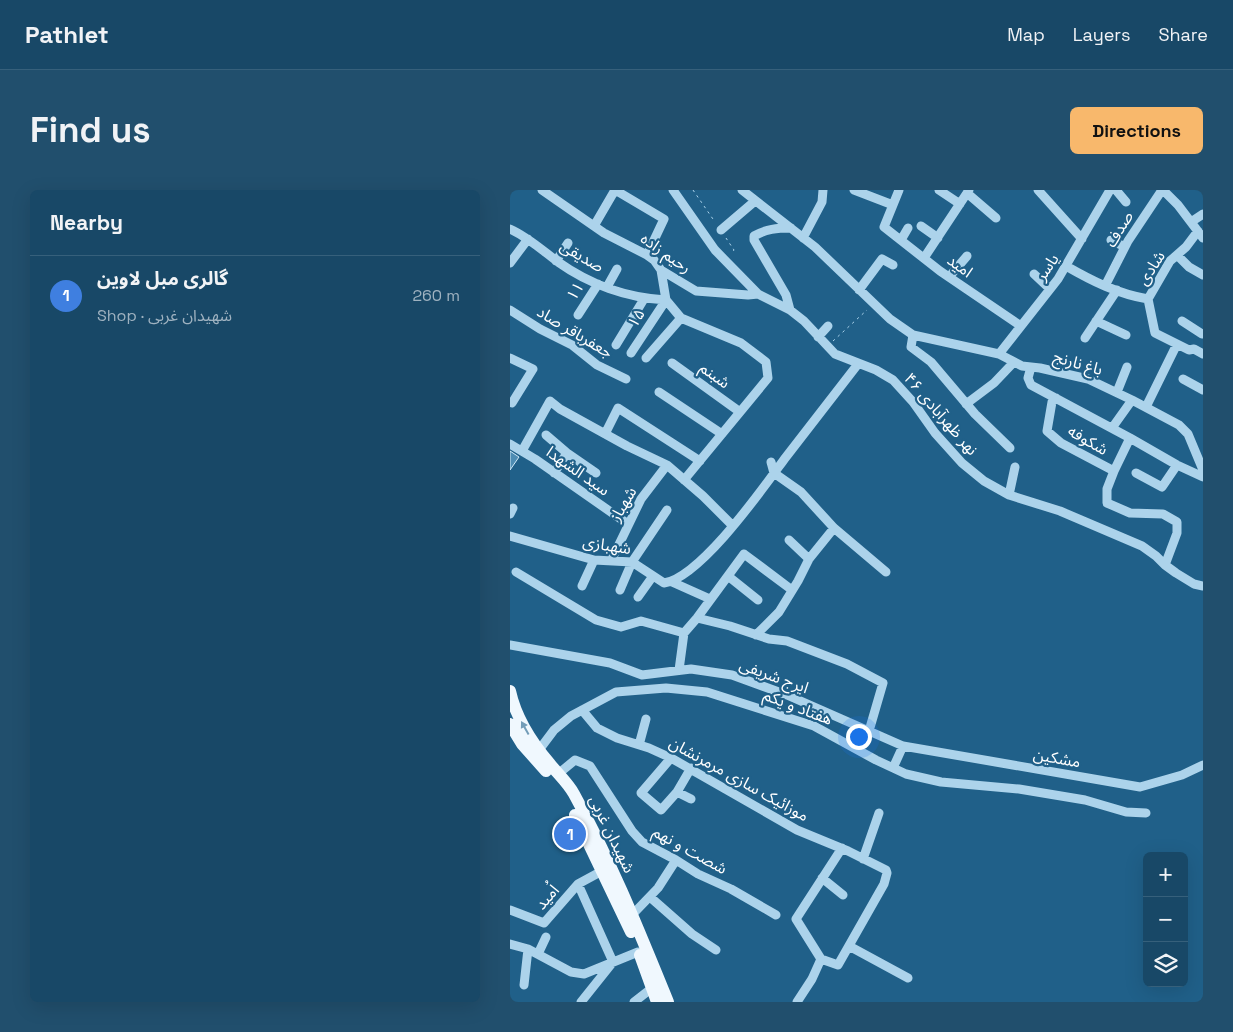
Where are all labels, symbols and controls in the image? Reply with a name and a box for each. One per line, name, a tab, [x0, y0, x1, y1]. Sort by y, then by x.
text: Pathlet	[25, 19, 109, 50]
text: Map	[1007, 23, 1045, 46]
text: Layers	[1073, 23, 1130, 46]
text: Share	[1158, 23, 1208, 46]
button: Directions	[1070, 107, 1203, 154]
text: Find us	[30, 108, 151, 152]
street label: صدف	[1100, 207, 1138, 251]
text: Nearby	[50, 209, 123, 236]
street label: رحیم زاده	[635, 228, 695, 280]
street label: صدیقی	[556, 235, 608, 277]
street label: شادی	[1132, 247, 1170, 289]
street label: یاسر	[1030, 249, 1064, 285]
street label: امید	[943, 250, 977, 282]
text: گالری مبل لاوین	[97, 266, 228, 291]
street label: ۱۱	[561, 278, 589, 304]
text: 1	[62, 285, 70, 306]
text: 260 m	[412, 285, 460, 306]
street label: جعفرباقر صاد	[533, 301, 617, 363]
text: Shop · شهیدان غربی	[97, 305, 232, 326]
street label: ۱۵	[622, 305, 650, 331]
street label: باغ نارنج	[1050, 346, 1105, 382]
street label: شبنم	[694, 357, 734, 395]
street label: نهر ظهرآبادی ۴۶	[899, 368, 983, 460]
street label: شکوفه	[1064, 420, 1112, 460]
street label: سید الشهدا	[542, 441, 614, 501]
street label: شهباز	[604, 483, 641, 526]
street label: شهبازی	[581, 531, 633, 559]
street label: ایرج شریفی	[736, 654, 811, 700]
street label: هفتاد و یکم	[760, 684, 836, 732]
one-way arrow	[520, 721, 529, 734]
your location	[846, 724, 872, 750]
street label: موزائیک سازی مرمرنشان	[665, 732, 813, 826]
street label: مشکین	[1032, 744, 1082, 772]
street label: شهیدان غربی	[584, 792, 640, 876]
pin: 1	[554, 815, 586, 853]
street label: شصت و نهم	[648, 821, 731, 881]
map controls	[1143, 852, 1188, 987]
button: +	[1143, 852, 1188, 897]
street label: اُمید	[529, 879, 564, 914]
button: −	[1143, 897, 1188, 942]
button: layers	[1143, 942, 1188, 987]

